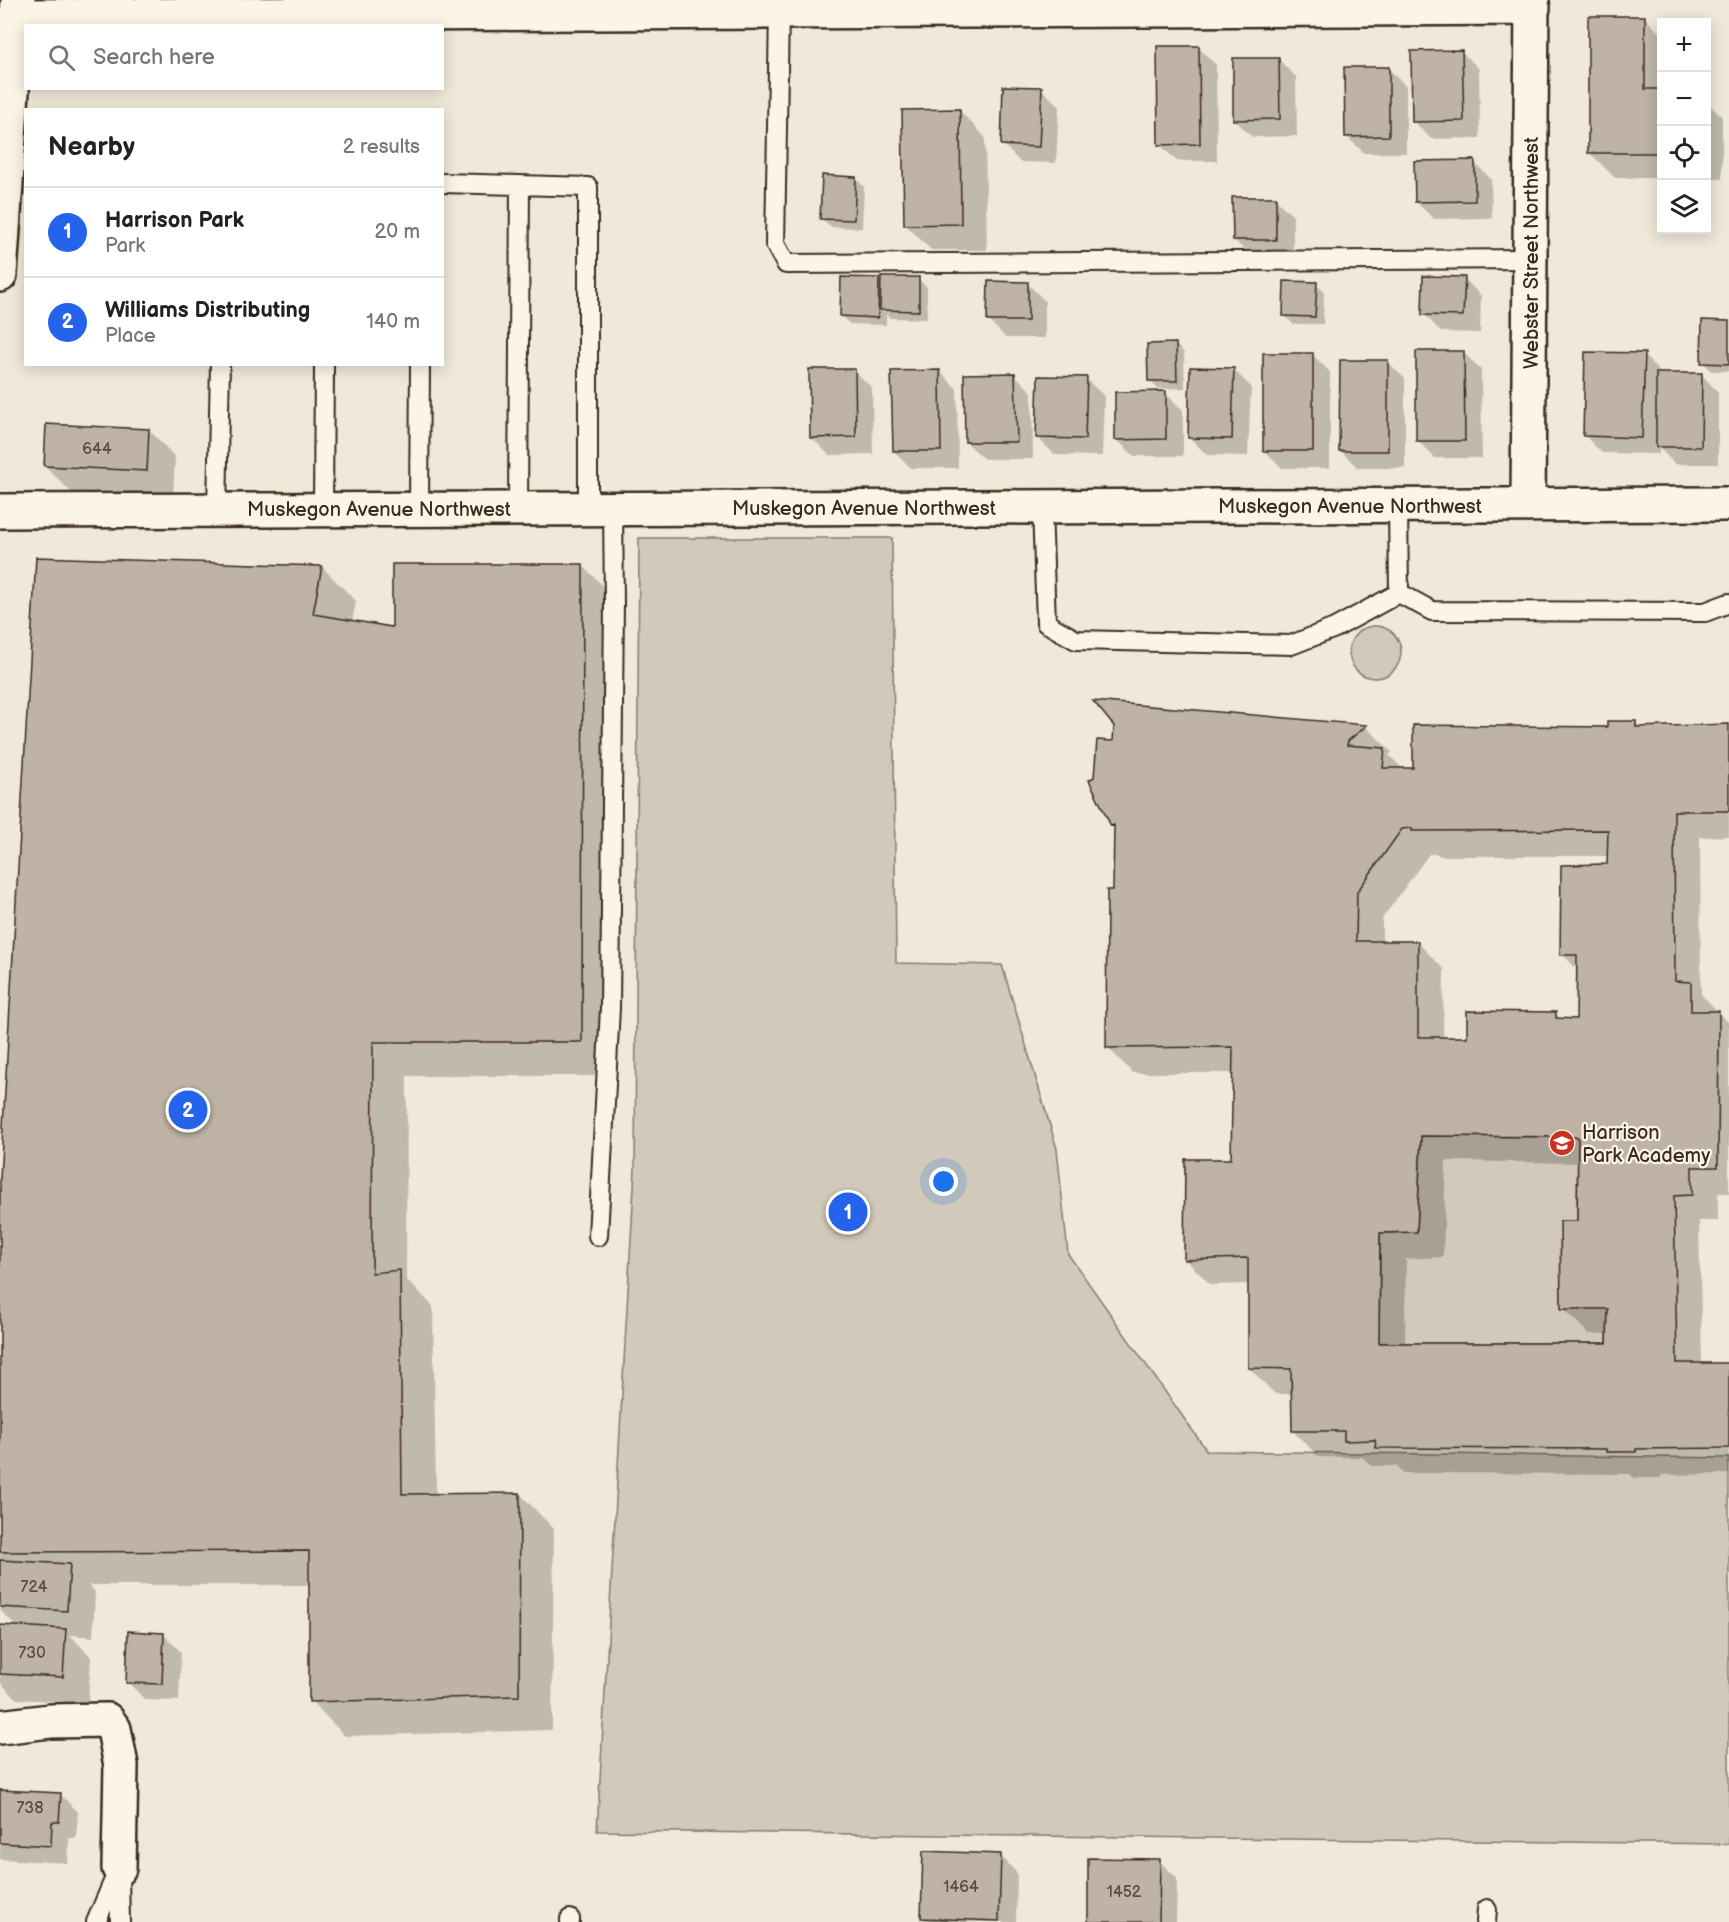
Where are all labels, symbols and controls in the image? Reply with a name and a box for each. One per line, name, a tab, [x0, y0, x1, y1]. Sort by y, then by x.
map controls	[1657, 18, 1711, 234]
button: +	[1657, 18, 1711, 72]
search box	[24, 24, 444, 90]
icon: search	[45, 41, 78, 74]
text: Search here	[93, 44, 215, 71]
button: −	[1657, 72, 1711, 126]
button: locate	[1657, 126, 1711, 180]
text: Nearby	[48, 132, 135, 163]
text: 2 results	[343, 135, 420, 159]
street label: Webster Street Northwest	[1520, 137, 1544, 369]
button: layers	[1657, 180, 1711, 234]
text: Harrison Park	[105, 207, 244, 234]
text: 1	[63, 220, 72, 244]
text: 20 m	[375, 220, 420, 244]
text: Park	[105, 234, 145, 258]
text: Williams Distributing	[105, 297, 310, 324]
text: 2	[62, 310, 73, 334]
text: 140 m	[366, 310, 420, 334]
text: Place	[105, 324, 156, 348]
house number: 644	[82, 440, 112, 459]
street label: Muskegon Avenue Northwest	[1218, 495, 1482, 519]
street label: Muskegon Avenue Northwest	[732, 497, 996, 521]
street label: Muskegon Avenue Northwest	[247, 498, 511, 522]
pin: 2	[168, 1088, 207, 1132]
place label: Harrison Park Academy	[1582, 1121, 1710, 1168]
school or university icon: Harrison Park Academy	[1547, 1128, 1577, 1158]
your location	[929, 1167, 958, 1196]
pin: 1	[828, 1190, 868, 1234]
house number: 724	[21, 1578, 48, 1597]
house number: 730	[18, 1644, 46, 1663]
house number: 738	[16, 1799, 44, 1818]
house number: 1464	[943, 1878, 979, 1897]
house number: 1452	[1107, 1883, 1142, 1902]

